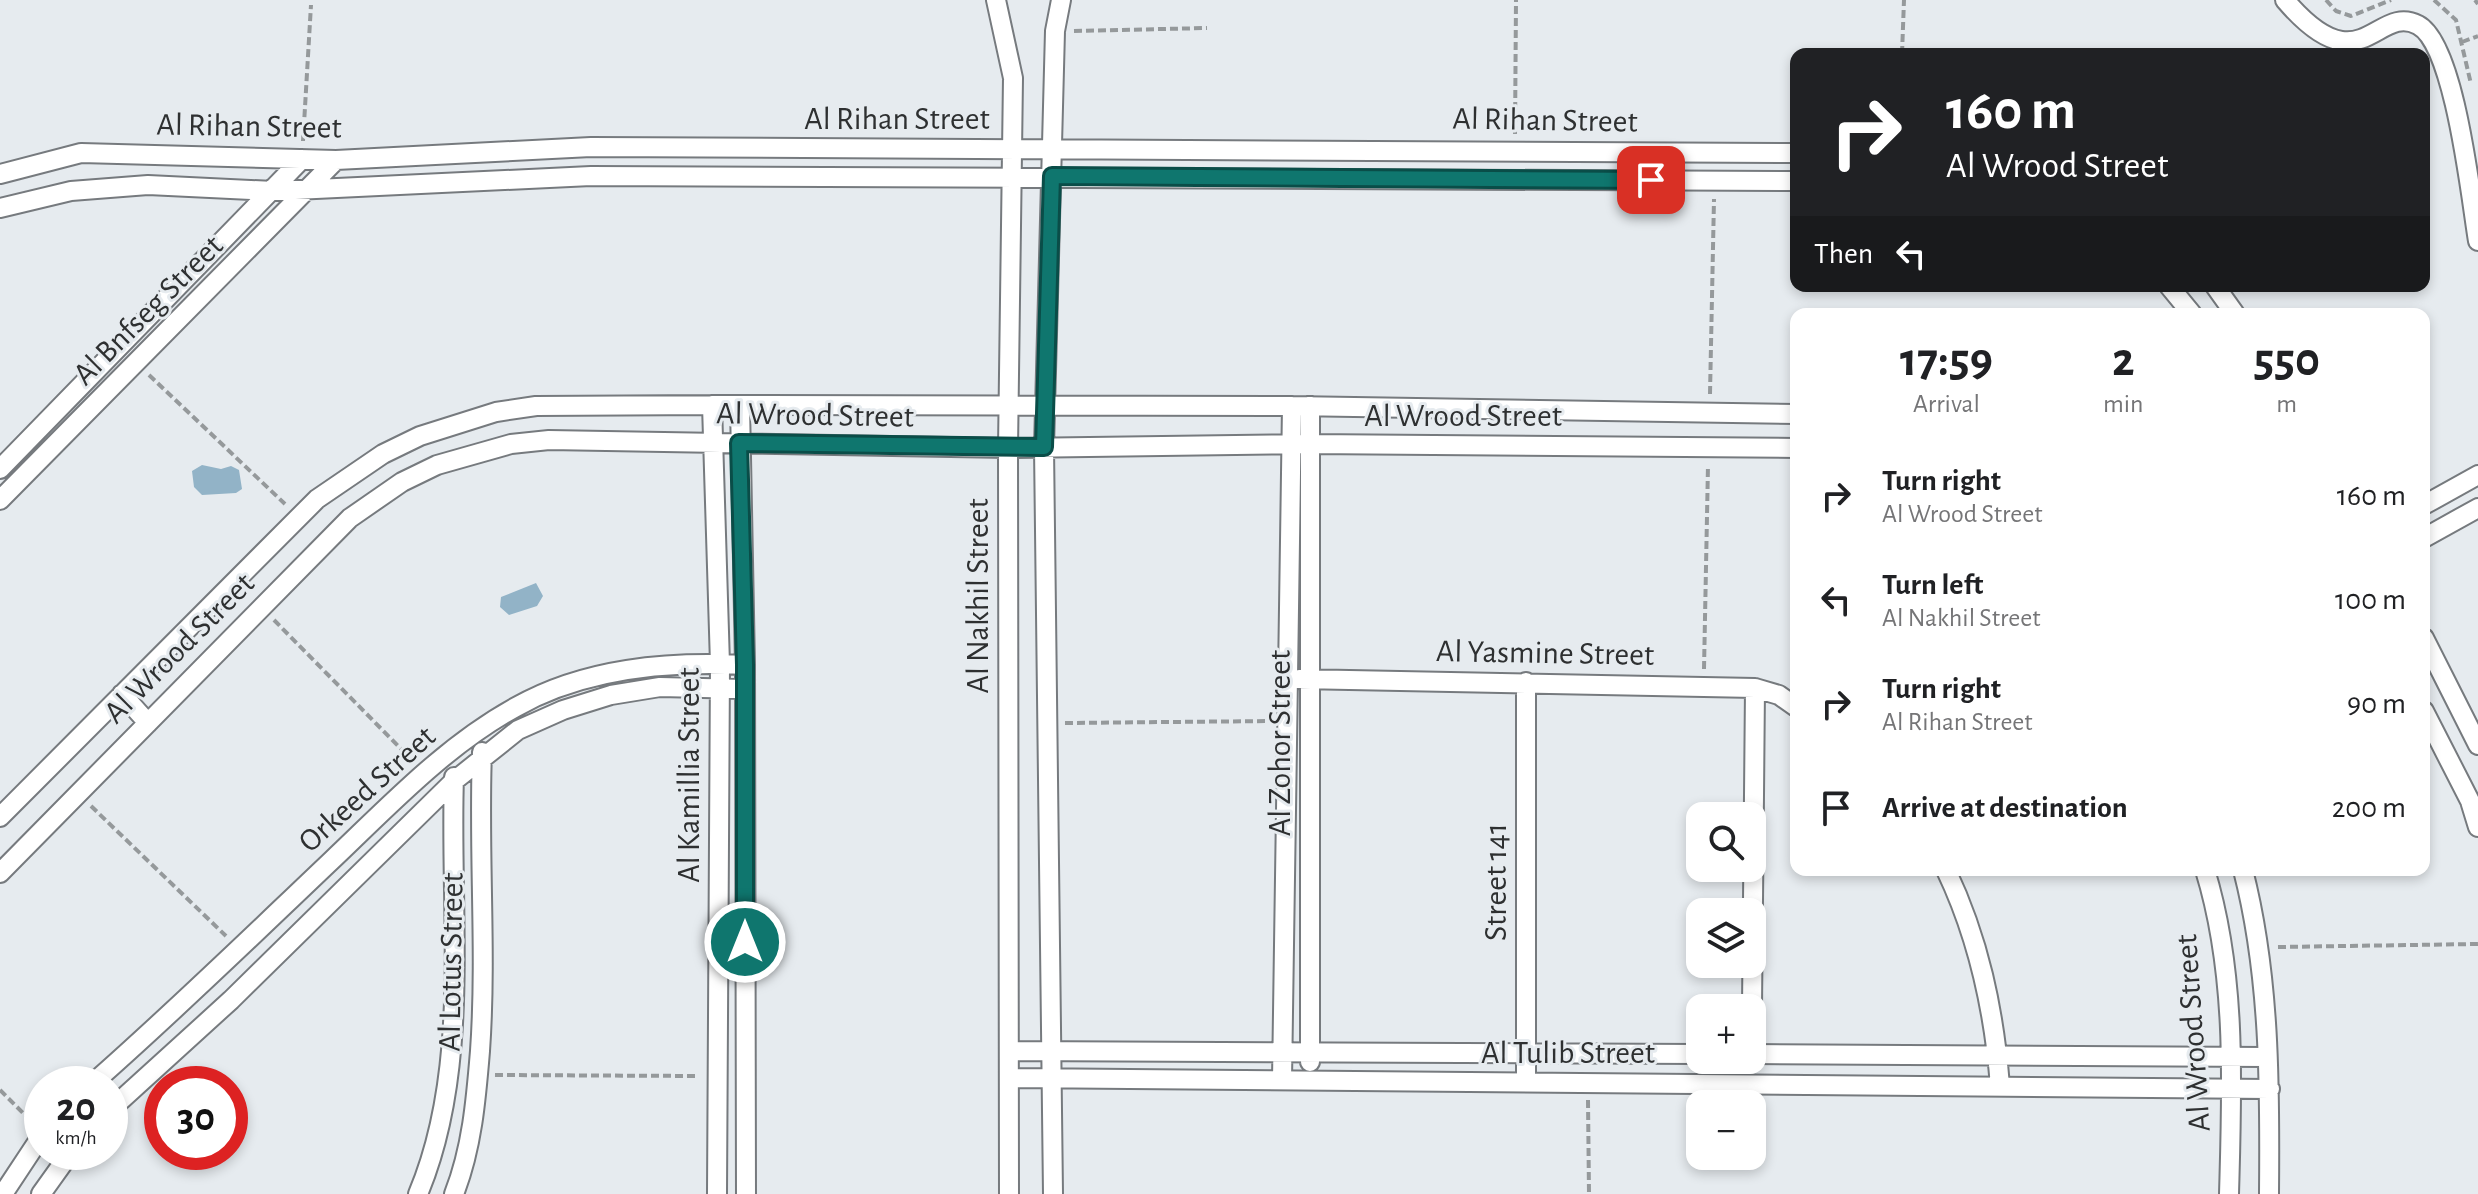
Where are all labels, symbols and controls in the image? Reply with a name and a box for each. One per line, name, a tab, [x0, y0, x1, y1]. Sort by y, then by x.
icon: right	[1814, 80, 1918, 184]
text: 160 m	[1946, 83, 2076, 139]
street label: Al Rihan Street	[1452, 102, 1638, 138]
street label: Al Rihan Street	[804, 103, 990, 135]
street label: Al Rihan Street	[156, 108, 342, 144]
pin	[1617, 146, 1685, 214]
text: Al Wrood Street	[1946, 148, 2168, 184]
icon: arrive	[1629, 158, 1673, 202]
street label: Al Bnfseg Street	[67, 229, 229, 391]
icon: left	[1889, 232, 1933, 276]
text: Then	[1814, 239, 1873, 269]
text: 17:59	[1900, 337, 1993, 385]
text: 2	[2112, 337, 2135, 385]
text: 550	[2254, 337, 2320, 385]
text: Arrival	[1913, 391, 1980, 417]
text: min	[2103, 391, 2143, 417]
text: m	[2276, 391, 2297, 417]
street label: Al Wrood Street	[716, 397, 914, 433]
street label: Al Wrood Street	[1364, 400, 1562, 432]
text: Turn right	[1882, 466, 2001, 496]
icon: right	[1814, 474, 1858, 518]
text: 160 m	[2337, 481, 2406, 511]
street label: Al Nakhil Street	[962, 498, 994, 694]
text: Al Wrood Street	[1882, 501, 2043, 527]
street label: Al Wrood Street	[98, 567, 260, 729]
text: Turn left	[1882, 570, 1983, 600]
icon: left	[1814, 578, 1858, 622]
text: 100 m	[2335, 585, 2406, 615]
text: Al Nakhil Street	[1882, 605, 2041, 631]
street label: Al Yasmine Street	[1436, 635, 1654, 671]
street label: Al Zohor Street	[1264, 650, 1296, 836]
street label: Al Kamillia Street	[673, 667, 705, 883]
text: Turn right	[1882, 674, 2001, 704]
icon: right	[1814, 682, 1858, 726]
text: 90 m	[2347, 689, 2406, 719]
text: Al Rihan Street	[1882, 709, 2033, 735]
street label: Orkeed Street	[293, 720, 441, 858]
icon: arrive	[1814, 786, 1858, 830]
text: Arrive at destination	[1882, 793, 2128, 823]
text: 200 m	[2332, 793, 2406, 823]
map controls	[1686, 802, 1766, 1170]
button: search	[1686, 802, 1766, 882]
street label: Street 141	[1480, 823, 1512, 941]
street label: Al Lotus Street	[433, 872, 469, 1052]
button: layers	[1686, 898, 1766, 978]
position arrow	[703, 900, 787, 984]
street label: Al Wrood Street	[2170, 933, 2216, 1133]
button: +	[1686, 994, 1766, 1074]
street label: Al Tulib Street	[1481, 1037, 1655, 1069]
speed limit sign: 30	[144, 1066, 248, 1170]
text: 20	[56, 1088, 96, 1128]
button: −	[1686, 1090, 1766, 1170]
text: km/h	[55, 1128, 97, 1148]

